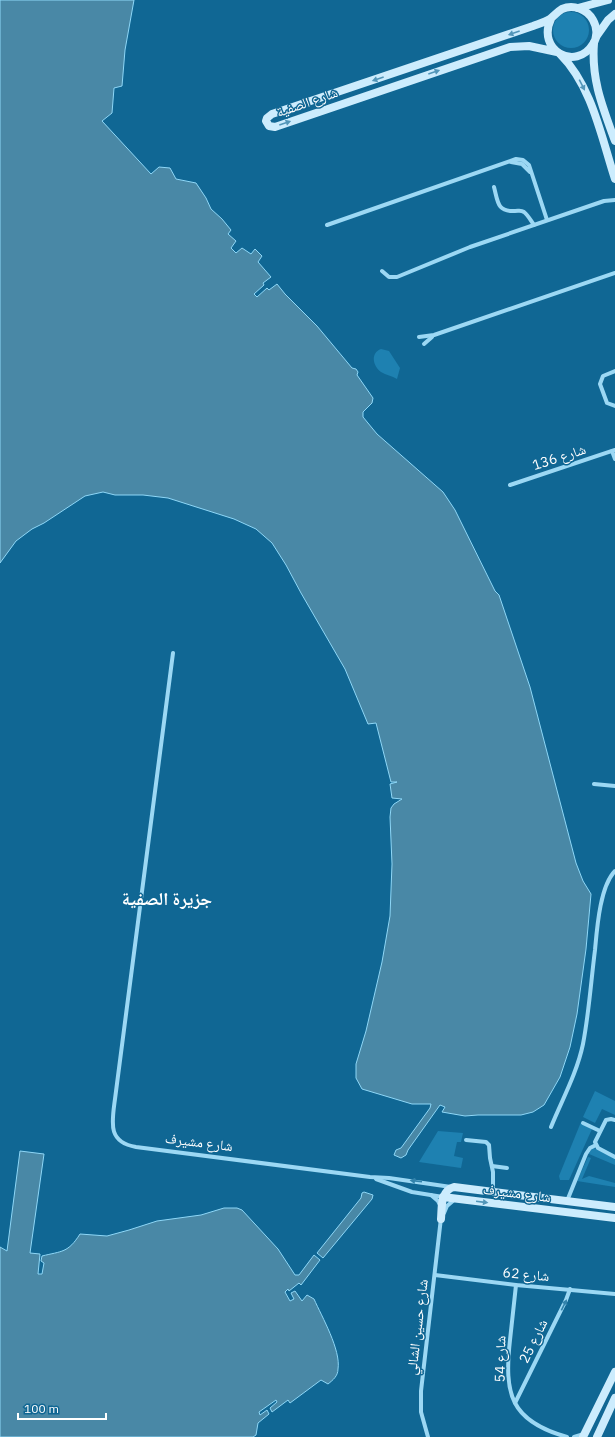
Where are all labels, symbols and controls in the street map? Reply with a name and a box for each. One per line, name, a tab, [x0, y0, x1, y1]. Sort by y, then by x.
one-way arrow	[508, 30, 520, 36]
one-way arrow	[429, 69, 441, 75]
one-way arrow	[372, 76, 384, 82]
one-way arrow	[579, 79, 586, 90]
street label: شارع الصفية	[274, 83, 340, 122]
one-way arrow	[279, 120, 291, 126]
street label: شارع 136	[530, 440, 588, 475]
district label: جزيرة الصفية	[122, 887, 213, 910]
street label: شارع مشيرف	[164, 1129, 234, 1156]
one-way arrow	[410, 1178, 422, 1184]
street label: شارع مشيرف	[482, 1180, 552, 1207]
one-way arrow	[476, 1199, 488, 1205]
street label: شارع 62	[502, 1263, 550, 1286]
street label: شارع حسين الشالي	[402, 1278, 434, 1376]
one-way arrow	[560, 1299, 567, 1311]
street label: شارع 25	[515, 1316, 552, 1366]
street label: شارع 54	[491, 1335, 510, 1383]
scale bar	[18, 1395, 106, 1421]
text: 100 m	[24, 1401, 59, 1416]

